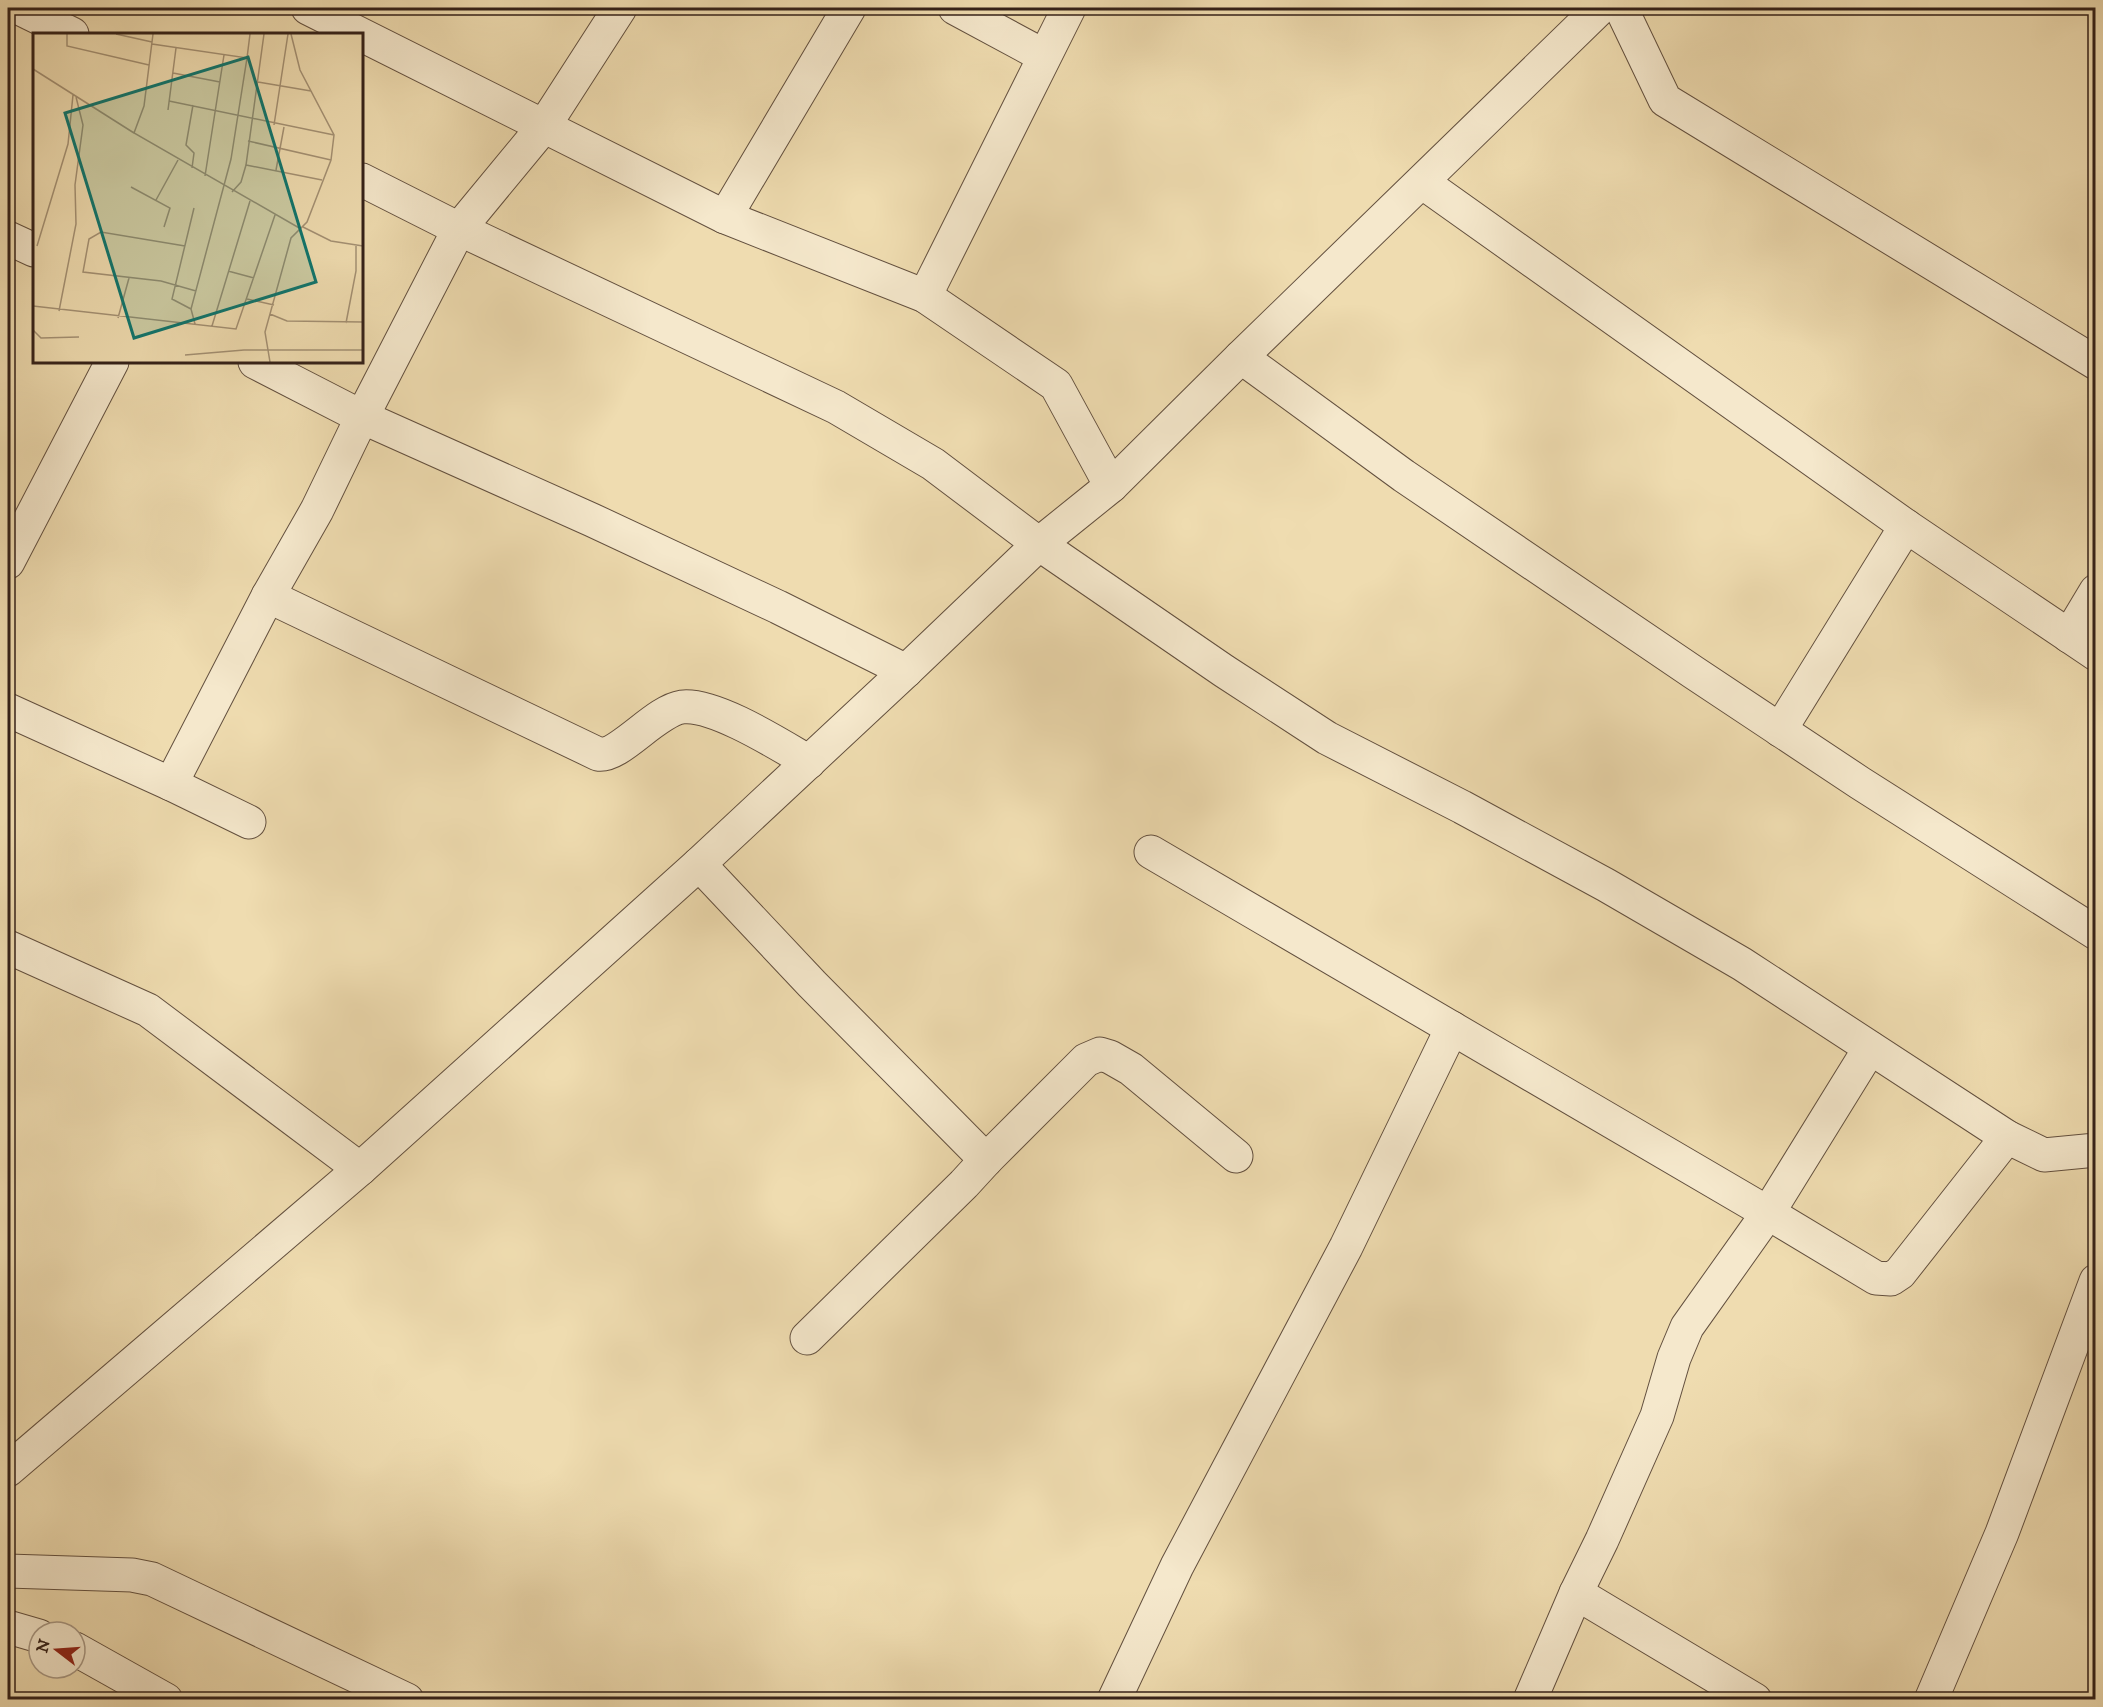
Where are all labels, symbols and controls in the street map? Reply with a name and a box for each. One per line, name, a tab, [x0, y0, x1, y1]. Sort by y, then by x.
inset map	[33, 33, 363, 363]
north arrow	[27, 1620, 87, 1680]
text: N	[32, 1637, 55, 1655]

